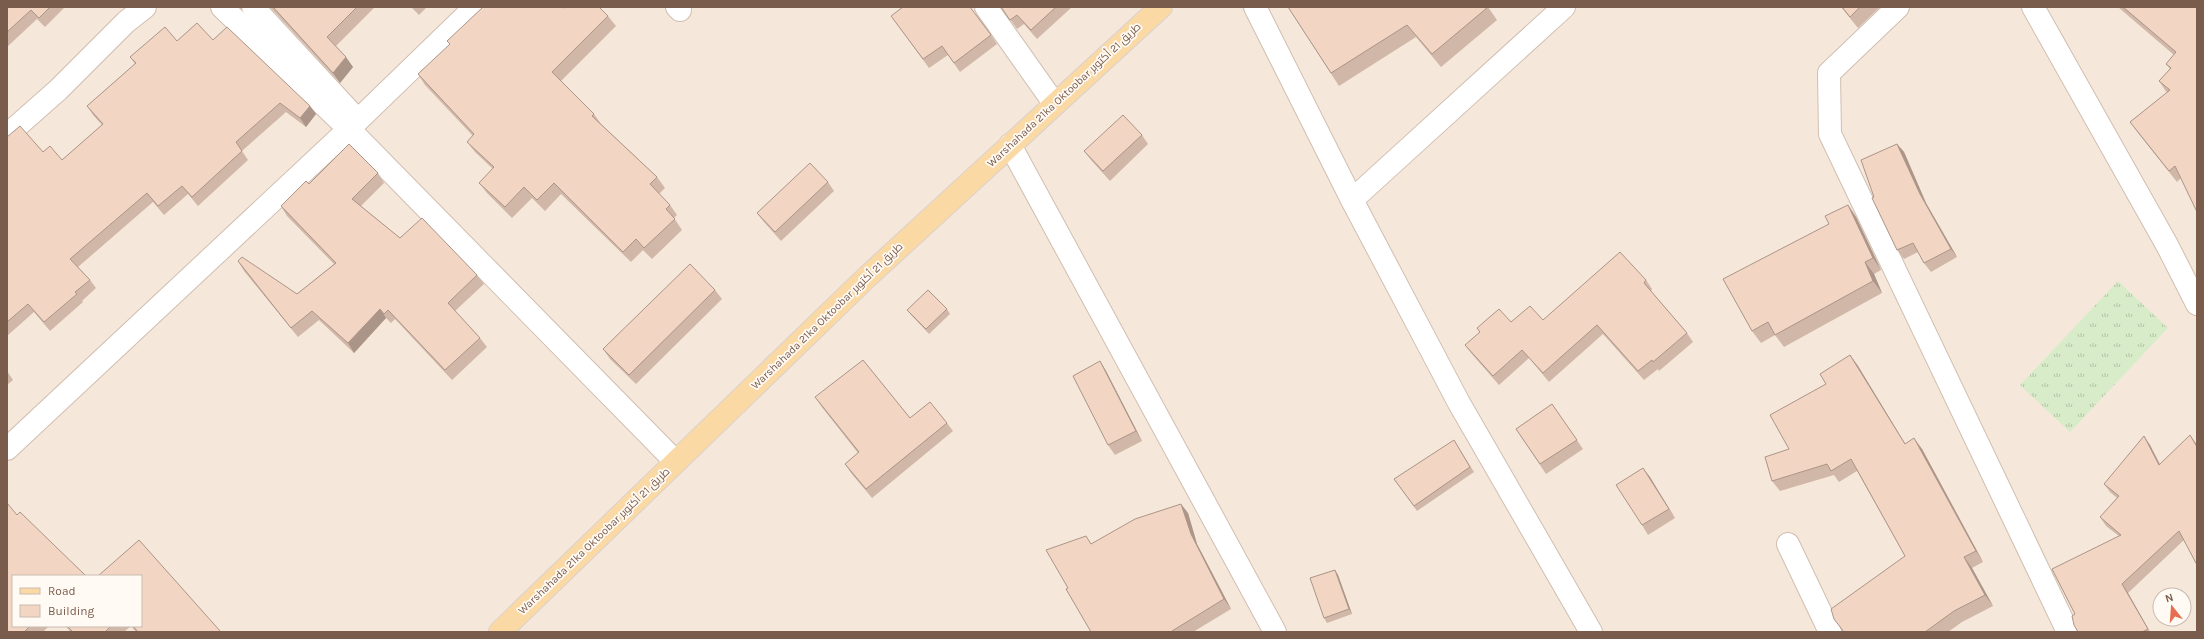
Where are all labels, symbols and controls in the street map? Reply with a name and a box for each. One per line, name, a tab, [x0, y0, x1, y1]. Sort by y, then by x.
street label: Warshahada 21ka Oktoobar طريق 21 أكتوبر	[984, 19, 1144, 170]
street label: Warshahada 21ka Oktoobar طريق 21 أكتوبر	[748, 239, 905, 392]
street label: Warshahada 21ka Oktoobar طريق 21 أكتوبر	[515, 464, 672, 617]
legend	[12, 575, 142, 627]
text: Road	[48, 584, 76, 598]
north arrow	[2152, 587, 2192, 627]
text: N	[2164, 591, 2175, 605]
text: Building	[48, 604, 95, 618]

